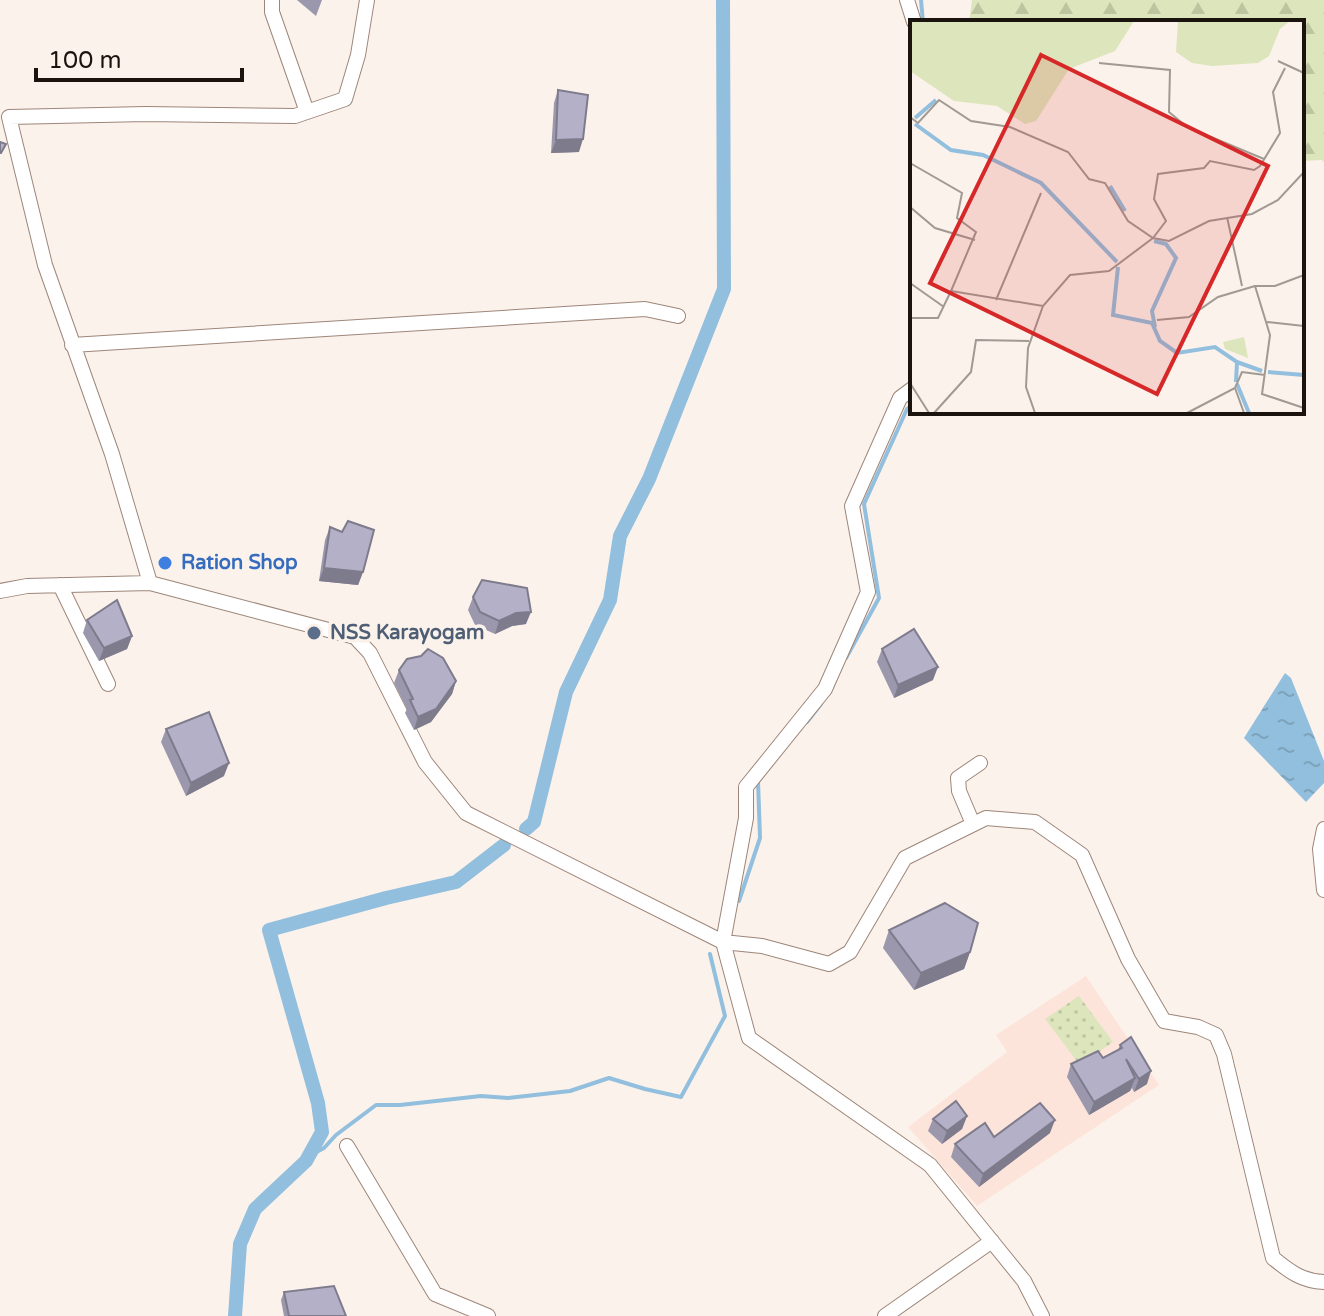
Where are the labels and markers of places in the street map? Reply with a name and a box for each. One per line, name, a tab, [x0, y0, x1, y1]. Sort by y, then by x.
place label: Ration Shop	[181, 551, 298, 575]
marker: Ration Shop	[156, 554, 174, 572]
place label: NSS Karayogam	[330, 621, 484, 645]
marker: NSS Karayogam	[305, 624, 323, 642]

